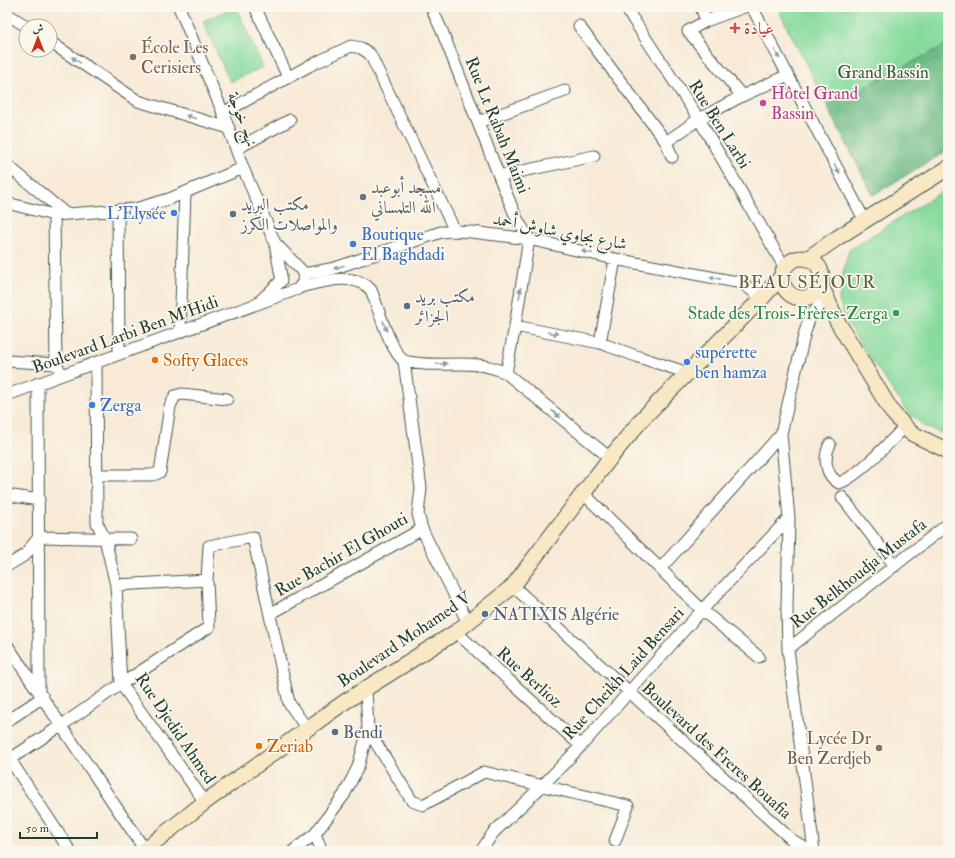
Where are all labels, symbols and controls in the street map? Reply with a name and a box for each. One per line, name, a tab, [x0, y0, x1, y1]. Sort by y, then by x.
north arrow	[18, 18, 58, 58]
place label: عيادة	[744, 18, 774, 39]
text: ش	[33, 22, 44, 35]
marker: عيادة	[729, 22, 741, 34]
place label: École Les Cerisiers	[141, 36, 209, 78]
one-way arrow	[774, 48, 780, 60]
marker: École Les Cerisiers	[128, 52, 138, 62]
street label: Rue Lt Rabah Maimi	[461, 54, 535, 197]
one-way arrow	[71, 56, 81, 64]
park label: Grand Bassin	[837, 62, 929, 83]
street label: Rue Ben Larbi	[684, 76, 755, 173]
place label: Hôtel Grand Bassin	[771, 83, 859, 124]
street label: نهج خوجة	[218, 89, 263, 151]
marker: Hôtel Grand Bassin	[758, 98, 768, 108]
one-way arrow	[185, 114, 197, 120]
one-way arrow	[834, 163, 841, 175]
place label: مسجد أبوعبد الله التلمساني	[371, 175, 441, 222]
marker: مسجد أبوعبد الله التلمساني	[358, 192, 368, 202]
place label: مكتب البريد والمواصلات الكرز	[239, 194, 338, 235]
place label: L’Elysée	[107, 203, 166, 225]
street label: شارع بجاوي شاوش أحمد	[490, 206, 629, 258]
marker: L’Elysée	[169, 208, 179, 218]
marker: مكتب البريد والمواصلات الكرز	[228, 209, 238, 219]
place label: Boutique El Baghdadi	[361, 224, 445, 265]
marker: Boutique El Baghdadi	[348, 239, 358, 249]
one-way arrow	[581, 249, 593, 255]
one-way arrow	[333, 264, 345, 270]
district label: BEAU SÉJOUR	[738, 271, 876, 294]
one-way arrow	[709, 274, 721, 280]
place label: مكتب بريد الجزائر	[413, 286, 475, 327]
one-way arrow	[517, 287, 523, 299]
street label: Boulevard Larbi Ben M'Hidi	[29, 291, 222, 378]
marker: مكتب بريد الجزائر	[402, 301, 412, 311]
place label: Stade des Trois-Frères-Zerga	[688, 303, 889, 324]
marker: Stade des Trois-Frères-Zerga	[891, 308, 901, 318]
one-way arrow	[383, 321, 389, 333]
one-way arrow	[547, 331, 560, 337]
place label: supérette ben hamza	[695, 342, 768, 383]
place label: Softy Glaces	[163, 350, 248, 372]
marker: Softy Glaces	[150, 355, 160, 365]
marker: supérette ben hamza	[682, 357, 692, 367]
one-way arrow	[436, 361, 448, 368]
place label: Zerga	[100, 395, 142, 416]
marker: Zerga	[87, 400, 97, 410]
one-way arrow	[551, 409, 562, 418]
street label: Rue Bachir El Ghouti	[271, 508, 412, 601]
street label: Rue Belkhoudja Mustafa	[786, 513, 931, 633]
street label: Boulevard Mohamed V	[334, 586, 476, 692]
street label: Rue Cheikh Laid Bensari	[558, 602, 689, 744]
place label: NATIXIS Algérie	[493, 604, 619, 625]
marker: NATIXIS Algérie	[480, 609, 490, 619]
street label: Rue Berlioz	[492, 642, 567, 712]
street label: Rue Djedid Ahmed	[131, 669, 221, 788]
street label: Boulevard des Freres Bouafia	[637, 677, 797, 824]
place label: Bendi	[343, 722, 383, 743]
marker: Bendi	[330, 727, 340, 737]
place label: Lycée Dr Ben Zerdjeb	[787, 728, 872, 769]
place label: Zeriab	[267, 736, 313, 757]
marker: Zeriab	[254, 741, 264, 751]
marker: Lycée Dr Ben Zerdjeb	[874, 743, 884, 753]
scale bar	[20, 814, 97, 840]
text: 50 m	[26, 821, 50, 836]

